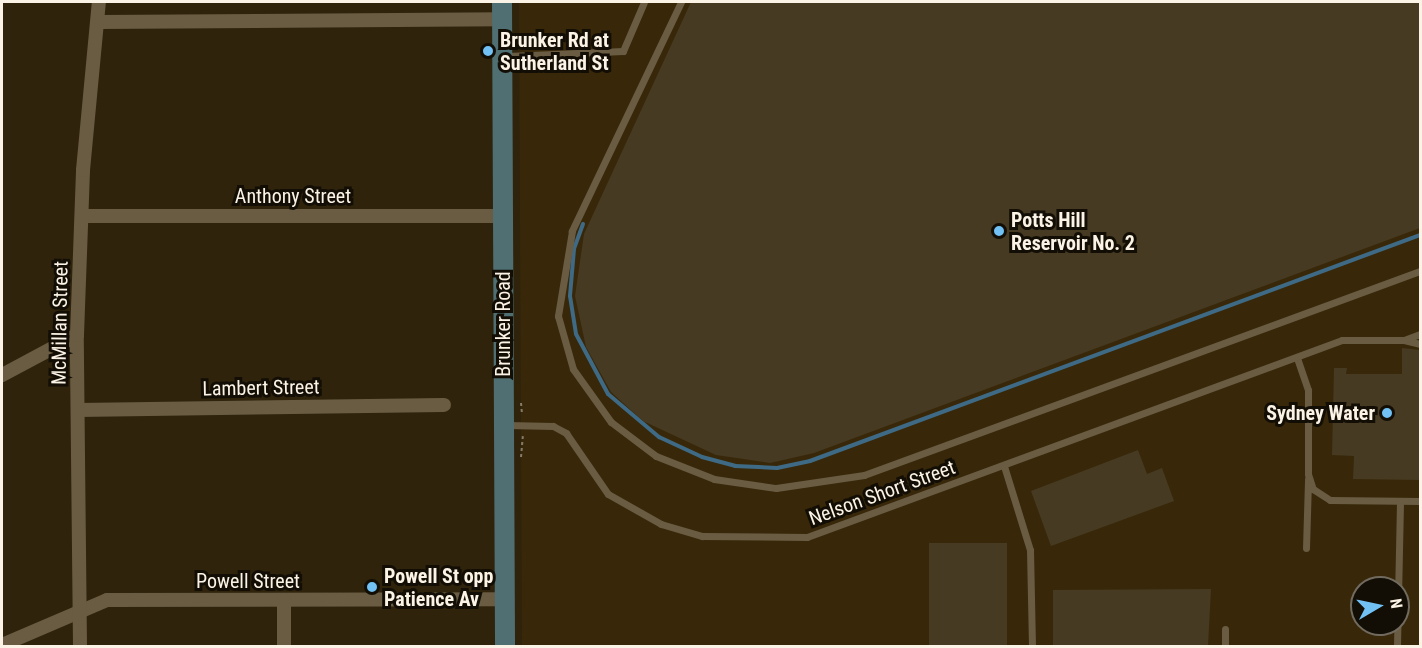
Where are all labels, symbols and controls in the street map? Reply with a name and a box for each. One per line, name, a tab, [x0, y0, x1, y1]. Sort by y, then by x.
place label: Brunker Rd at Sutherland St	[500, 28, 609, 75]
marker: Brunker Rd at Sutherland St	[481, 44, 495, 58]
street label: Anthony Street	[235, 184, 351, 208]
place label: Potts Hill Reservoir No. 2	[1011, 208, 1135, 255]
marker: Potts Hill Reservoir No. 2	[992, 224, 1006, 238]
street label: McMillan Street	[47, 261, 73, 385]
street label: Brunker Road	[491, 271, 515, 377]
street label: Lambert Street	[202, 375, 320, 401]
place label: Sydney Water	[1266, 401, 1375, 425]
marker: Sydney Water	[1380, 406, 1394, 420]
street label: Nelson Short Street	[806, 455, 958, 531]
place label: Powell St opp Patience Av	[384, 564, 493, 611]
street label: Powell Street	[196, 569, 300, 593]
north arrow	[1350, 576, 1410, 636]
marker: Powell St opp Patience Av	[365, 580, 379, 594]
text: N	[1386, 597, 1406, 610]

